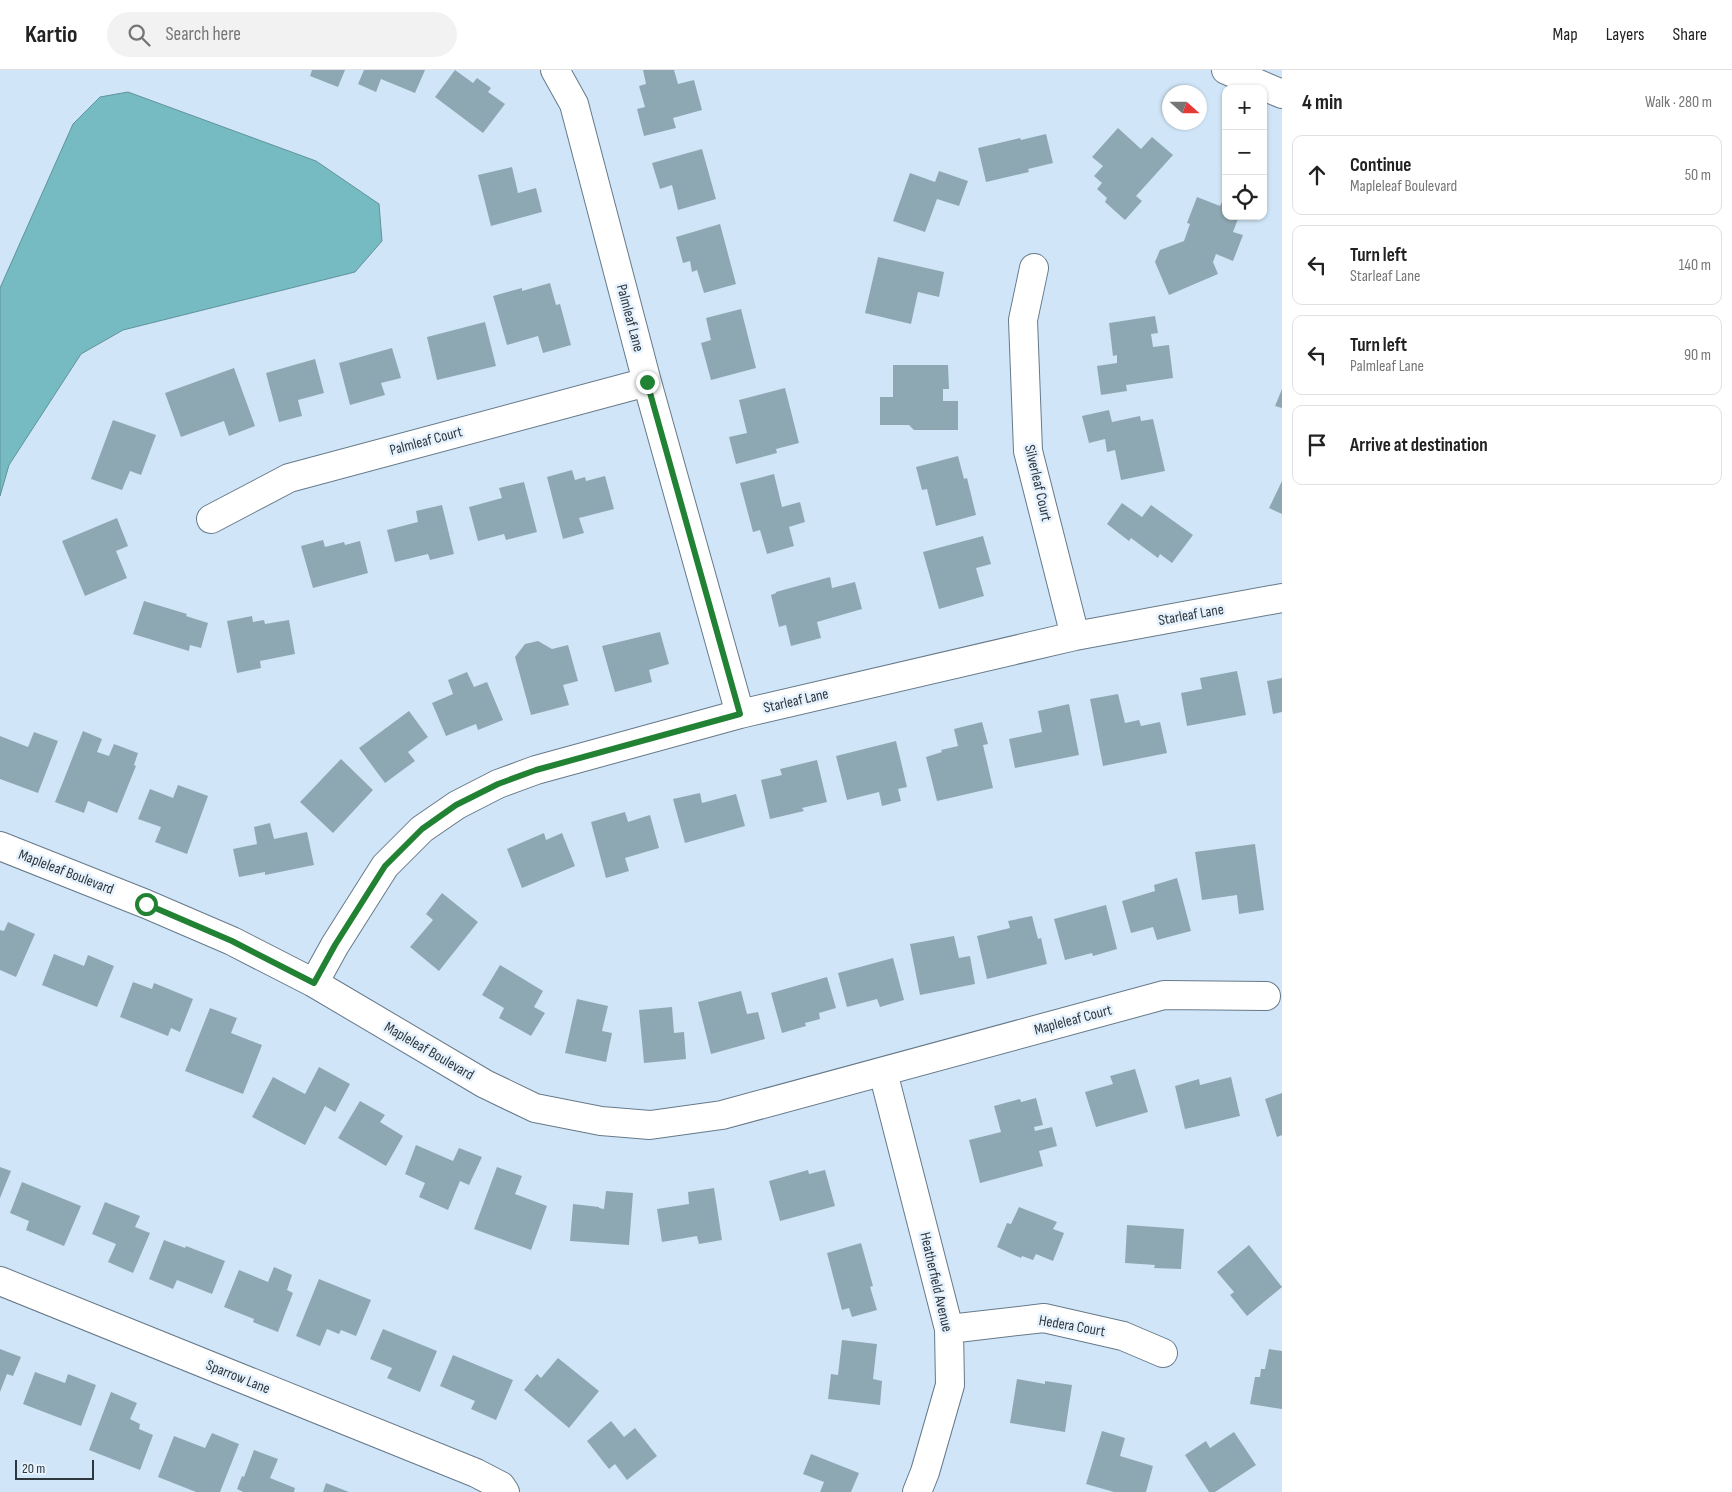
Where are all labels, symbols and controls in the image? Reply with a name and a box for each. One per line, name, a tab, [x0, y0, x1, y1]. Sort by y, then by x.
search box	[107, 12, 457, 57]
text: Kartio	[25, 20, 77, 49]
icon: search	[125, 21, 153, 49]
text: Search here	[165, 23, 241, 46]
text: Map	[1553, 24, 1578, 45]
text: Layers	[1606, 24, 1645, 45]
text: Share	[1673, 24, 1707, 45]
north arrow	[1162, 85, 1207, 130]
map controls	[1222, 85, 1267, 220]
button: +	[1222, 85, 1267, 130]
text: 4 min	[1302, 90, 1343, 115]
text: Walk · 280 m	[1645, 93, 1712, 112]
button: −	[1222, 130, 1267, 175]
text: Continue	[1350, 154, 1411, 177]
icon: ahead	[1303, 161, 1331, 189]
text: 50 m	[1685, 166, 1711, 185]
button: locate	[1222, 175, 1267, 220]
text: Mapleleaf Boulevard	[1350, 177, 1457, 196]
text: Turn left	[1350, 244, 1407, 267]
icon: left	[1303, 251, 1331, 279]
text: 140 m	[1679, 256, 1711, 275]
text: Starleaf Lane	[1350, 267, 1421, 286]
street label: Palmleaf Lane	[612, 282, 648, 354]
text: Turn left	[1350, 334, 1407, 357]
icon: left	[1303, 341, 1331, 369]
text: 90 m	[1684, 346, 1711, 365]
text: Palmleaf Lane	[1350, 357, 1424, 376]
route end	[636, 371, 659, 394]
street label: Palmleaf Court	[388, 422, 465, 460]
icon: arrive	[1303, 431, 1331, 459]
text: Arrive at destination	[1350, 434, 1488, 457]
street label: Silverleaf Court	[1020, 443, 1056, 524]
street label: Starleaf Lane	[1157, 600, 1225, 630]
street label: Starleaf Lane	[762, 684, 830, 718]
street label: Mapleleaf Boulevard	[16, 845, 116, 899]
route start	[135, 893, 158, 916]
street label: Mapleleaf Court	[1032, 1000, 1114, 1039]
street label: Mapleleaf Boulevard	[381, 1018, 477, 1084]
street label: Heatherfield Avenue	[915, 1230, 957, 1334]
street label: Hedera Court	[1037, 1311, 1107, 1341]
street label: Sparrow Lane	[203, 1356, 273, 1398]
scale bar	[15, 1457, 94, 1480]
text: 20 m	[22, 1460, 45, 1477]

